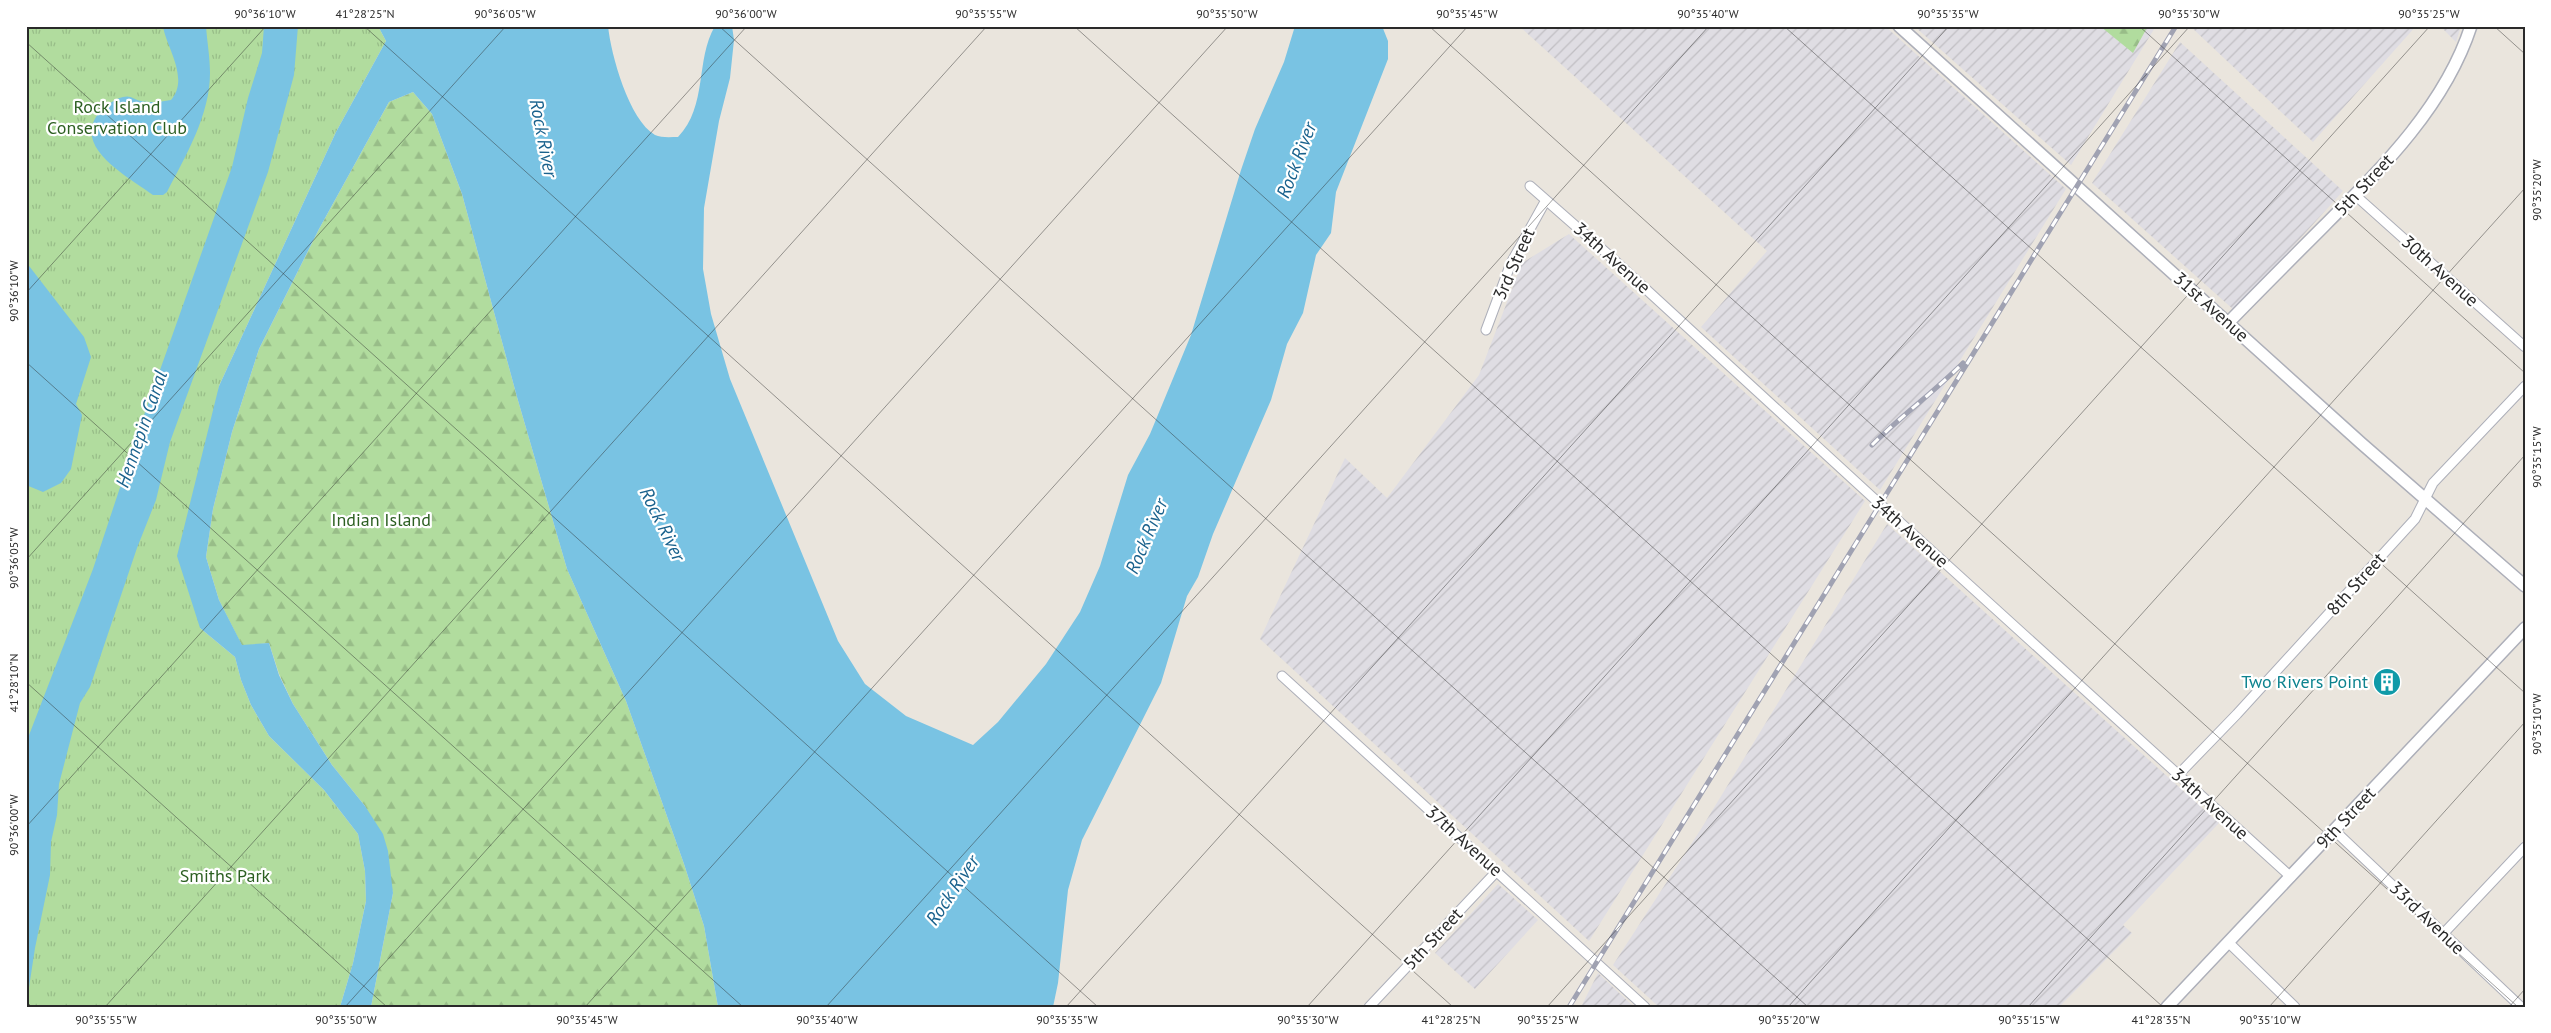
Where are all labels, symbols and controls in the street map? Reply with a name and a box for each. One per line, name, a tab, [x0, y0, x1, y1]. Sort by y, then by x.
text: 90°36'10"W	[234, 6, 296, 21]
text: 41°28'25"N	[335, 6, 395, 21]
text: 90°36'05"W	[474, 6, 536, 21]
text: 90°36'00"W	[715, 6, 777, 21]
text: 90°35'55"W	[955, 6, 1017, 21]
text: 90°35'50"W	[1196, 6, 1258, 21]
text: 90°35'45"W	[1436, 6, 1498, 21]
text: 90°35'40"W	[1677, 6, 1739, 21]
text: 90°35'35"W	[1917, 6, 1979, 21]
text: 90°35'30"W	[2158, 6, 2220, 21]
text: 90°35'25"W	[2398, 6, 2460, 21]
park label: Rock Island Conservation Club	[47, 95, 187, 139]
water label: Rock River	[525, 97, 564, 181]
water label: Rock River	[1271, 117, 1322, 201]
street label: 5th Street	[2329, 149, 2398, 220]
text: 90°35'20"W	[2529, 159, 2544, 221]
street label: 34th Avenue	[1569, 217, 1656, 298]
street label: 3rd Street	[1487, 224, 1540, 303]
street label: 30th Avenue	[2397, 230, 2484, 311]
text: 90°36'10"W	[6, 260, 21, 322]
street label: 31st Avenue	[2169, 267, 2254, 347]
water label: Hennepin Canal	[110, 367, 172, 491]
text: 90°35'15"W	[2529, 426, 2544, 488]
water label: Rock River	[635, 483, 692, 566]
street label: 34th Avenue	[1867, 491, 1954, 572]
water label: Rock River	[1119, 493, 1173, 577]
park label: Indian Island	[331, 508, 431, 531]
text: 90°36'05"W	[6, 527, 21, 589]
street label: 8th Street	[2321, 548, 2390, 620]
text: 41°28'10"N	[6, 653, 21, 713]
building icon: Two Rivers Point	[2372, 667, 2402, 697]
place label: Two Rivers Point	[2241, 670, 2368, 693]
text: 90°35'10"W	[2529, 693, 2544, 755]
street label: 34th Avenue	[2167, 763, 2254, 844]
street label: 9th Street	[2311, 782, 2380, 853]
text: 90°36'00"W	[6, 794, 21, 856]
street label: 37th Avenue	[1421, 800, 1508, 881]
water label: Rock River	[920, 849, 985, 930]
park label: Smiths Park	[180, 864, 271, 887]
street label: 33rd Avenue	[2385, 876, 2470, 959]
street label: 5th Street	[1398, 903, 1467, 974]
text: 90°35'55"W	[75, 1012, 137, 1027]
text: 90°35'50"W	[315, 1012, 377, 1027]
text: 90°35'45"W	[556, 1012, 618, 1027]
text: 90°35'40"W	[796, 1012, 858, 1027]
text: 90°35'35"W	[1036, 1012, 1098, 1027]
text: 90°35'30"W	[1277, 1012, 1339, 1027]
text: 41°28'25"N	[1421, 1012, 1481, 1027]
text: 90°35'25"W	[1517, 1012, 1579, 1027]
text: 90°35'20"W	[1758, 1012, 1820, 1027]
text: 90°35'15"W	[1998, 1012, 2060, 1027]
text: 41°28'35"N	[2131, 1012, 2191, 1027]
text: 90°35'10"W	[2239, 1012, 2301, 1027]

